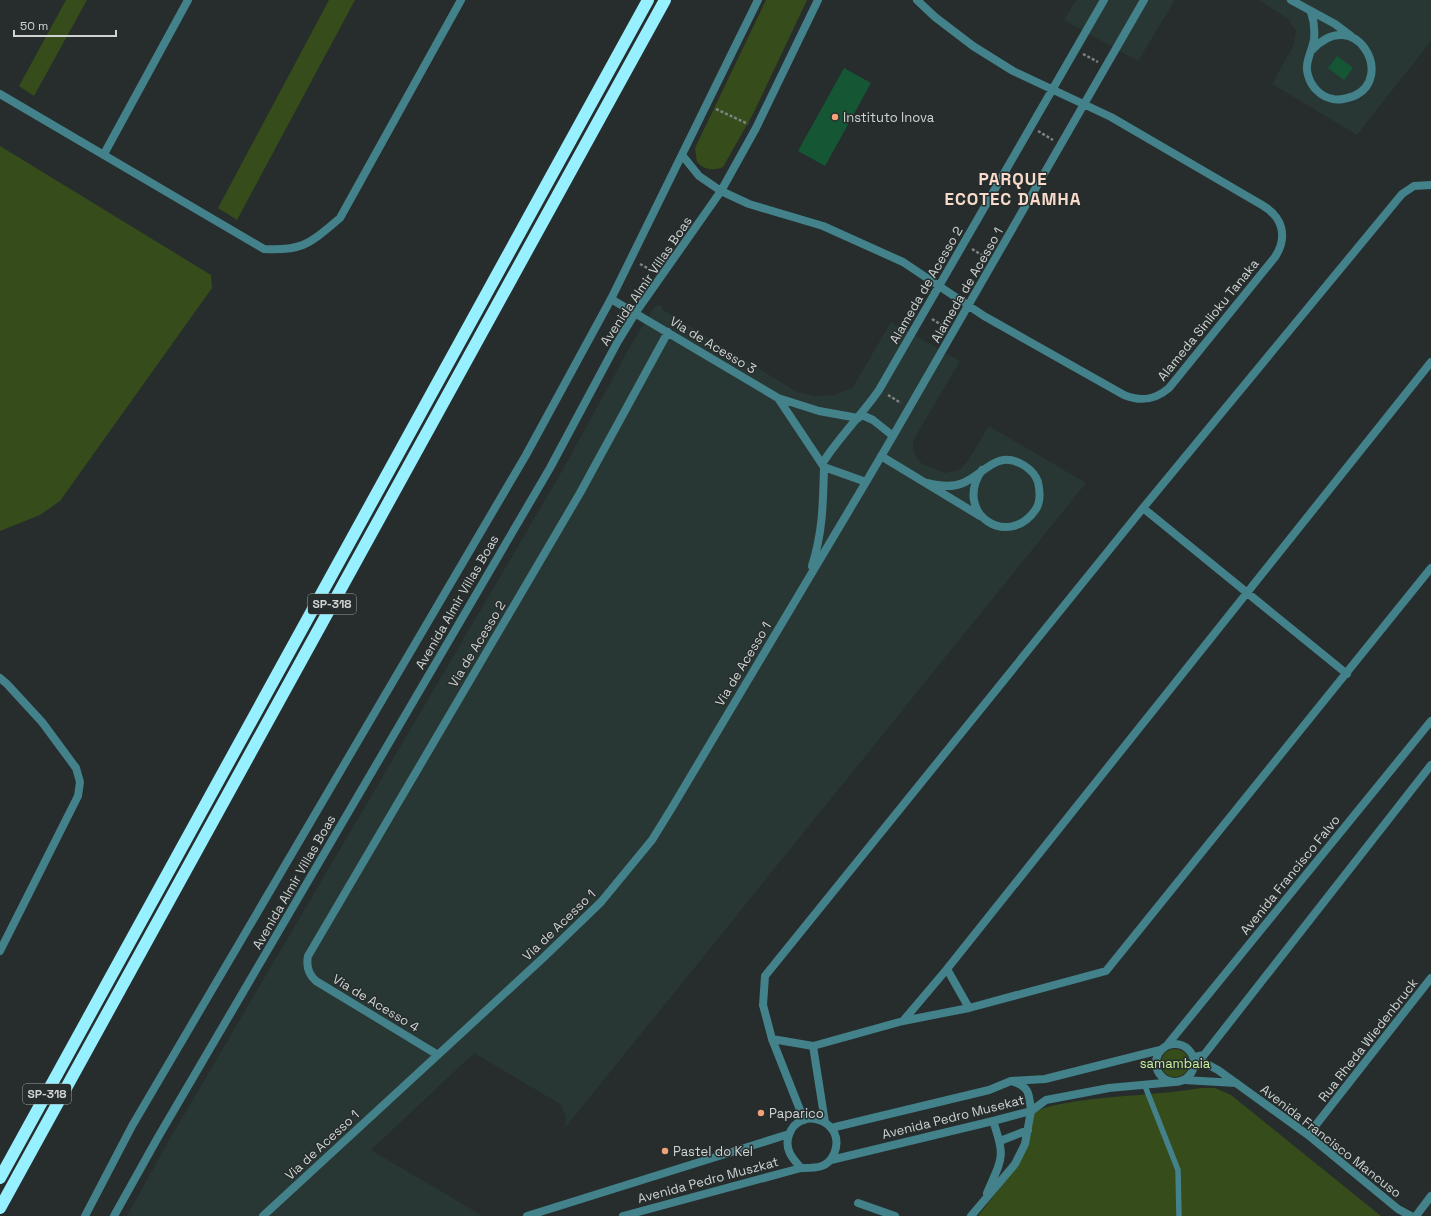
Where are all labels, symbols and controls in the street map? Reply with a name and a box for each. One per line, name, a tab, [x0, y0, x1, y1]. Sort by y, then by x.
scale bar	[14, 12, 116, 38]
text: 50 m	[20, 18, 48, 34]
place label: Instituto Inova	[843, 109, 935, 126]
marker: Instituto Inova	[830, 112, 840, 122]
district label: PARQUE ECOTEC DAMHA	[945, 168, 1081, 210]
street label: Avenida Almir Villas Boas	[596, 213, 696, 349]
street label: Alameda de Acesso 2	[885, 223, 967, 347]
street label: Alameda de Acesso 1	[927, 224, 1007, 346]
street label: Alameda Sinlioku Tanaka	[1154, 255, 1263, 384]
street label: Via de Acesso 3	[667, 313, 759, 378]
street label: Avenida Almir Villas Boas	[412, 532, 503, 672]
road number: SP-318	[308, 594, 356, 614]
street label: Via de Acesso 2	[445, 598, 510, 690]
street label: Via de Acesso 1	[711, 619, 775, 709]
street label: Avenida Almir Villas Boas	[249, 812, 340, 952]
street label: Avenida Francisco Falvo	[1236, 812, 1344, 938]
street label: Via de Acesso 1	[519, 886, 599, 964]
street label: Via de Acesso 4	[330, 970, 422, 1036]
street label: Rua Rheda Wiedenbruck	[1314, 975, 1422, 1105]
park label: samambaia	[1140, 1055, 1211, 1072]
street label: Avenida Francisco Mancuso	[1257, 1081, 1405, 1201]
road number: SP-318	[23, 1084, 71, 1104]
street label: Avenida Pedro Musekat	[880, 1091, 1026, 1143]
place label: Paparico	[769, 1105, 824, 1122]
street label: Via de Acesso 1	[281, 1106, 363, 1184]
marker: Paparico	[756, 1108, 766, 1118]
place label: Pastel do Kel	[673, 1143, 753, 1160]
marker: Pastel do Kel	[660, 1146, 670, 1156]
street label: Avenida Pedro Muszkat	[636, 1153, 780, 1207]

